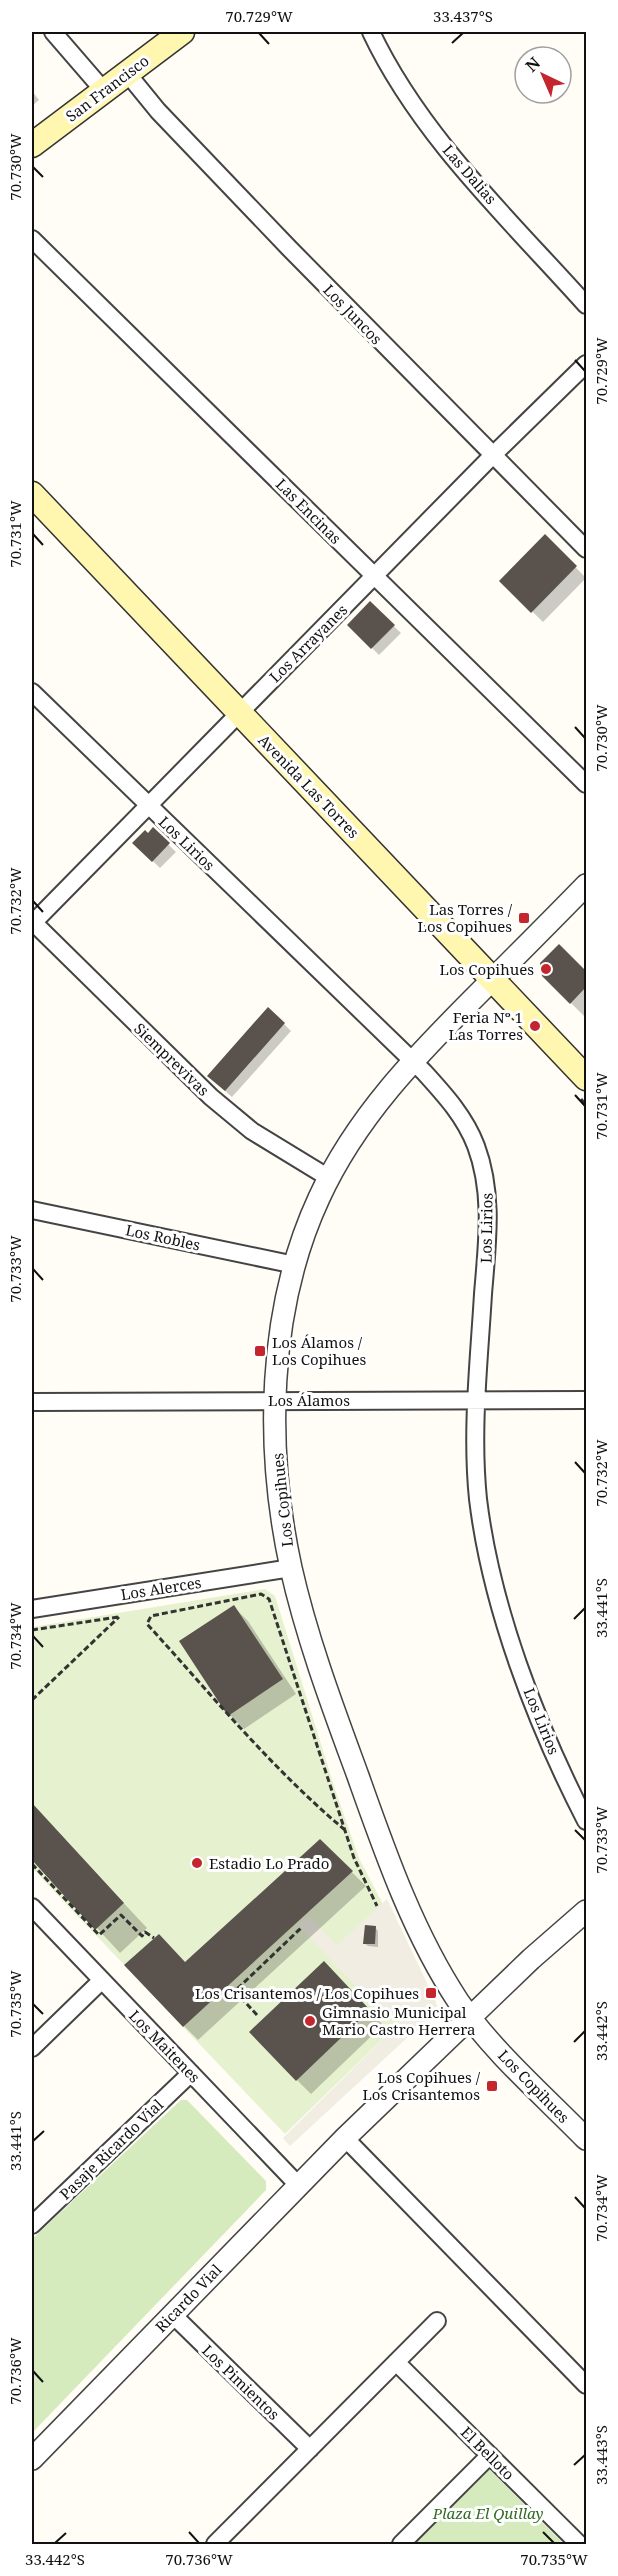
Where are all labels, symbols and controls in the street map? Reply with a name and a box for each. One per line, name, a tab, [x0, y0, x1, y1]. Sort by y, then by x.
text: 70.729°W	[225, 6, 293, 26]
text: 33.437°S	[433, 6, 493, 26]
north arrow	[513, 45, 573, 105]
street label: San Francisco	[61, 50, 153, 126]
text: N	[520, 52, 545, 77]
text: 70.730°W	[5, 133, 25, 201]
street label: Las Dalias	[439, 140, 501, 208]
street label: Los Juncos	[319, 280, 387, 348]
text: 70.729°W	[591, 337, 611, 405]
street label: Las Encinas	[272, 474, 346, 548]
text: 70.731°W	[5, 500, 25, 568]
street label: Los Arrayanes	[265, 599, 352, 686]
text: 70.730°W	[591, 704, 611, 772]
street label: Avenida Las Torres	[254, 730, 364, 842]
street label: Los Lirios	[155, 811, 219, 875]
text: 70.732°W	[5, 867, 25, 935]
place label: Las Torres / Los Copihues	[418, 899, 513, 936]
marker: Las Torres / Los Copihues	[517, 911, 531, 925]
place label: Los Copihues	[440, 959, 534, 979]
marker: Los Copihues	[539, 962, 553, 976]
place label: Feria Nº 1 Las Torres	[449, 1007, 523, 1044]
street label: Siemprevivas	[130, 1018, 214, 1100]
marker: Feria Nº 1 Las Torres	[528, 1019, 542, 1033]
text: 70.731°W	[591, 1072, 611, 1140]
street label: Los Lirios	[475, 1193, 497, 1263]
street label: Los Robles	[124, 1219, 202, 1255]
text: 70.733°W	[5, 1235, 25, 1303]
place label: Los Álamos / Los Copihues	[272, 1332, 367, 1369]
marker: Los Álamos / Los Copihues	[253, 1344, 267, 1358]
street label: Los Álamos	[268, 1390, 350, 1410]
text: 70.732°W	[591, 1439, 611, 1507]
street label: Los Copihues	[267, 1452, 297, 1548]
street label: Los Alerces	[119, 1572, 203, 1604]
text: 33.441°S	[591, 1578, 611, 1638]
text: 70.734°W	[5, 1602, 25, 1670]
street label: Los Lirios	[520, 1685, 564, 1757]
text: 70.733°W	[591, 1806, 611, 1874]
place label: Estadio Lo Prado	[209, 1853, 329, 1873]
marker: Estadio Lo Prado	[190, 1856, 204, 1870]
text: 70.735°W	[5, 1970, 25, 2038]
place label: Los Crisantemos / Los Copihues	[195, 1983, 419, 2003]
marker: Los Crisantemos / Los Copihues	[424, 1986, 438, 2000]
text: 33.442°S	[591, 2001, 611, 2061]
place label: Gimnasio Municipal Mario Castro Herrera	[322, 2002, 476, 2039]
street label: Los Maitenes	[125, 2005, 205, 2087]
marker: Gimnasio Municipal Mario Castro Herrera	[303, 2014, 317, 2028]
street label: Los Copihues	[494, 2045, 574, 2127]
place label: Los Copihues / Los Crisantemos	[362, 2067, 481, 2104]
marker: Los Copihues / Los Crisantemos	[485, 2079, 499, 2093]
street label: Pasaje Ricardo Vial	[55, 2094, 167, 2204]
text: 33.441°S	[5, 2111, 25, 2171]
text: 70.734°W	[591, 2174, 611, 2242]
street label: Ricardo Vial	[150, 2259, 226, 2336]
text: 70.736°W	[5, 2337, 25, 2405]
street label: Los Pimientos	[198, 2340, 284, 2424]
street label: El Belloto	[457, 2422, 519, 2484]
text: 33.443°S	[591, 2425, 611, 2485]
park label: Plaza El Quillay	[432, 2503, 543, 2523]
text: 33.442°S	[25, 2549, 85, 2569]
text: 70.736°W	[165, 2549, 233, 2569]
text: 70.735°W	[520, 2549, 588, 2569]

